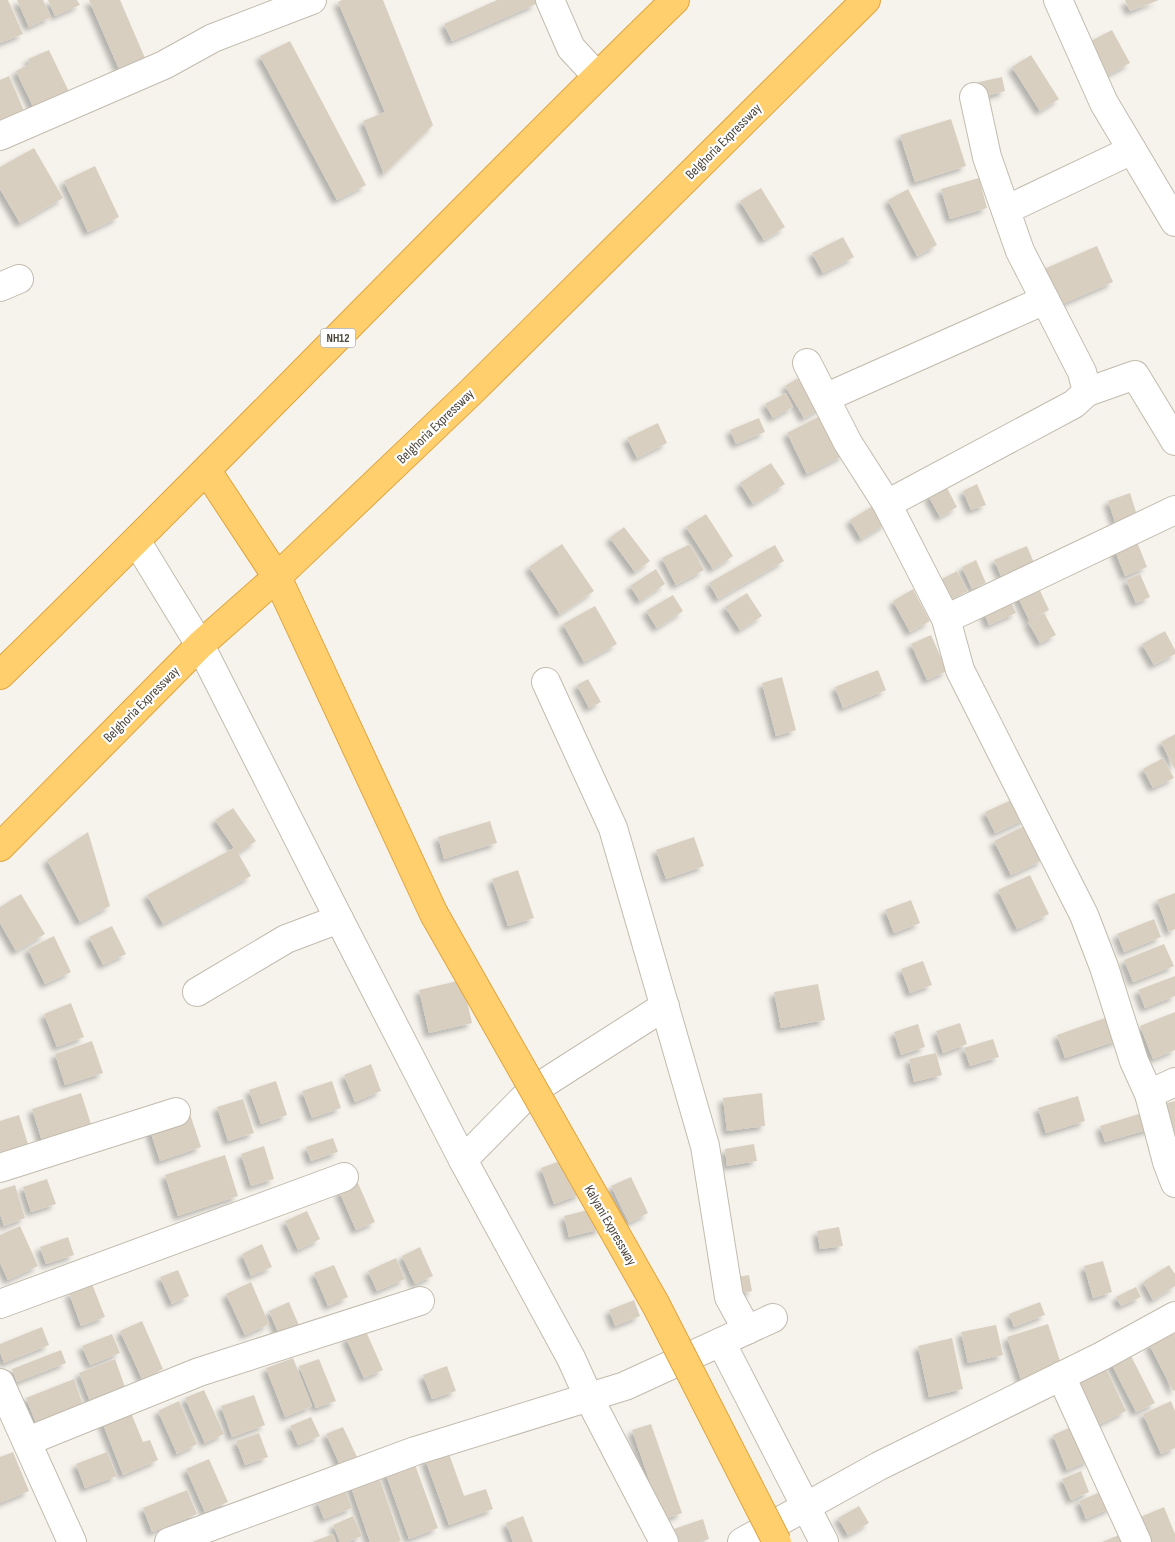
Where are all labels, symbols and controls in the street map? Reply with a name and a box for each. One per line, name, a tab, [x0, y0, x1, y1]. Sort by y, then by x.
street label: Belghoria Expressway	[682, 99, 765, 183]
road number: NH12	[320, 328, 356, 348]
street label: Belghoria Expressway	[393, 385, 478, 467]
street label: Belghoria Expressway	[100, 662, 183, 746]
street label: Kalyani Expressway	[581, 1182, 641, 1269]

